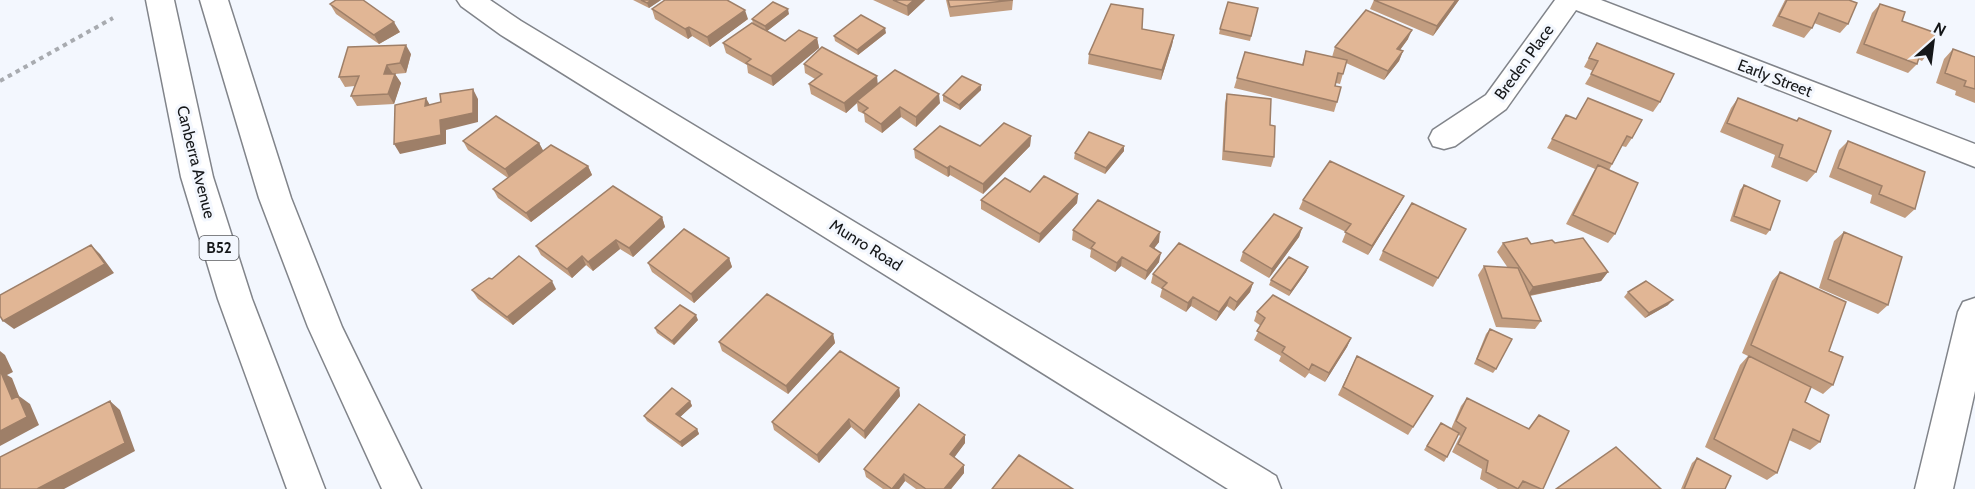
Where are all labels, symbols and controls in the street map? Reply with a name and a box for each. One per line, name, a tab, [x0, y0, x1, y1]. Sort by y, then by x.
north arrow	[1903, 12, 1963, 72]
text: N	[1930, 18, 1949, 40]
street label: Breden Place	[1490, 21, 1558, 103]
street label: Early Street	[1735, 55, 1815, 101]
street label: Canberra Avenue	[173, 104, 219, 220]
street label: Munro Road	[826, 215, 906, 275]
road number: B52	[200, 236, 238, 260]

